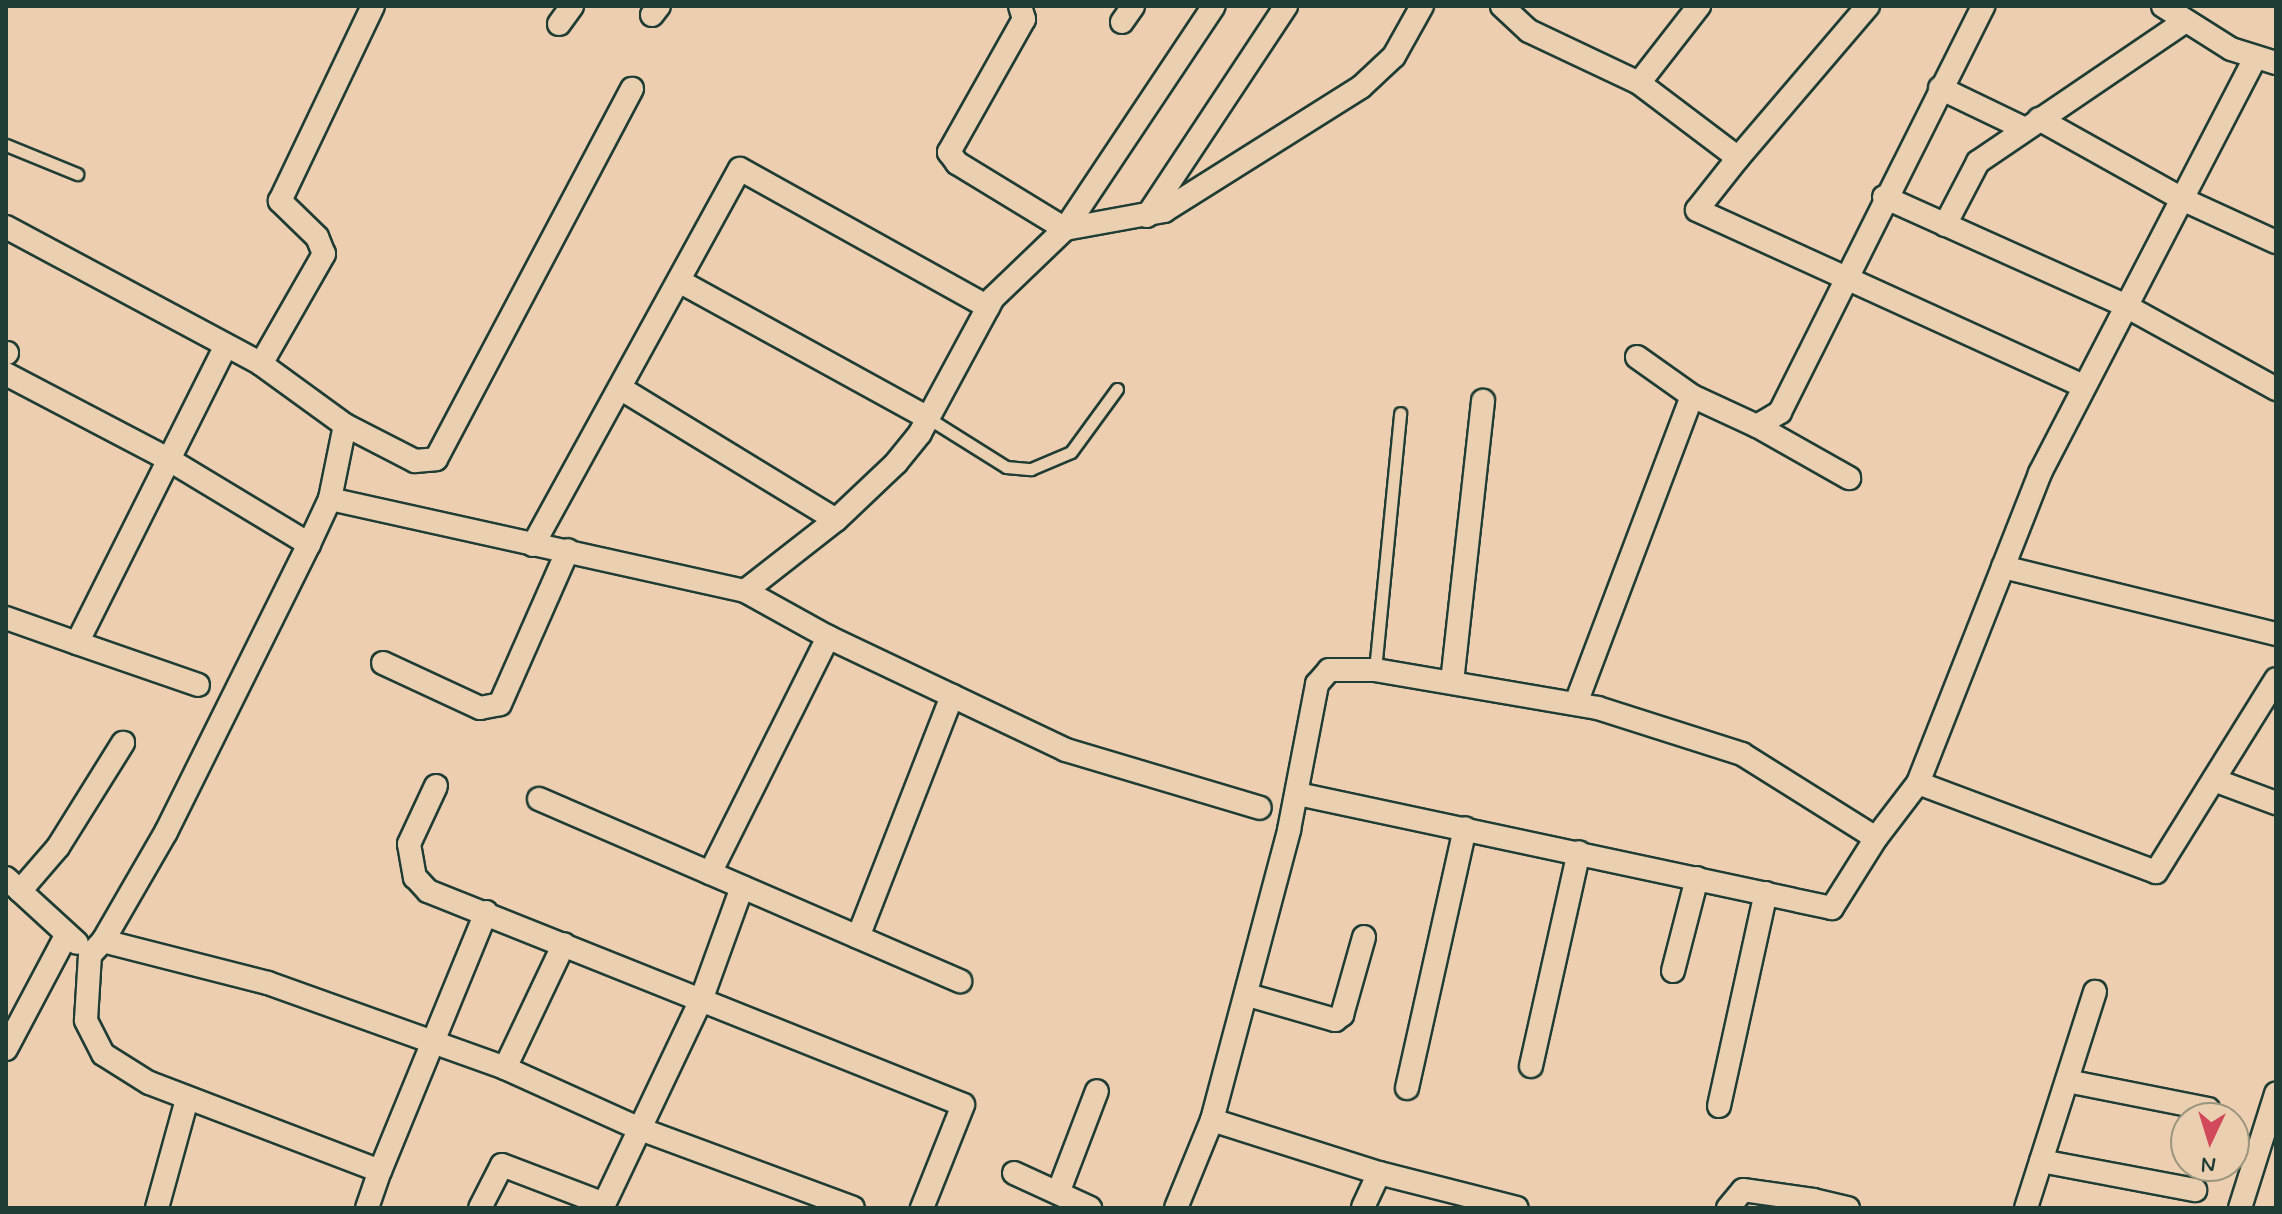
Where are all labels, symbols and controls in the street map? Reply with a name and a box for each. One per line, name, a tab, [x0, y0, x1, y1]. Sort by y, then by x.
north arrow	[2170, 1102, 2250, 1182]
text: N	[2200, 1149, 2217, 1178]

